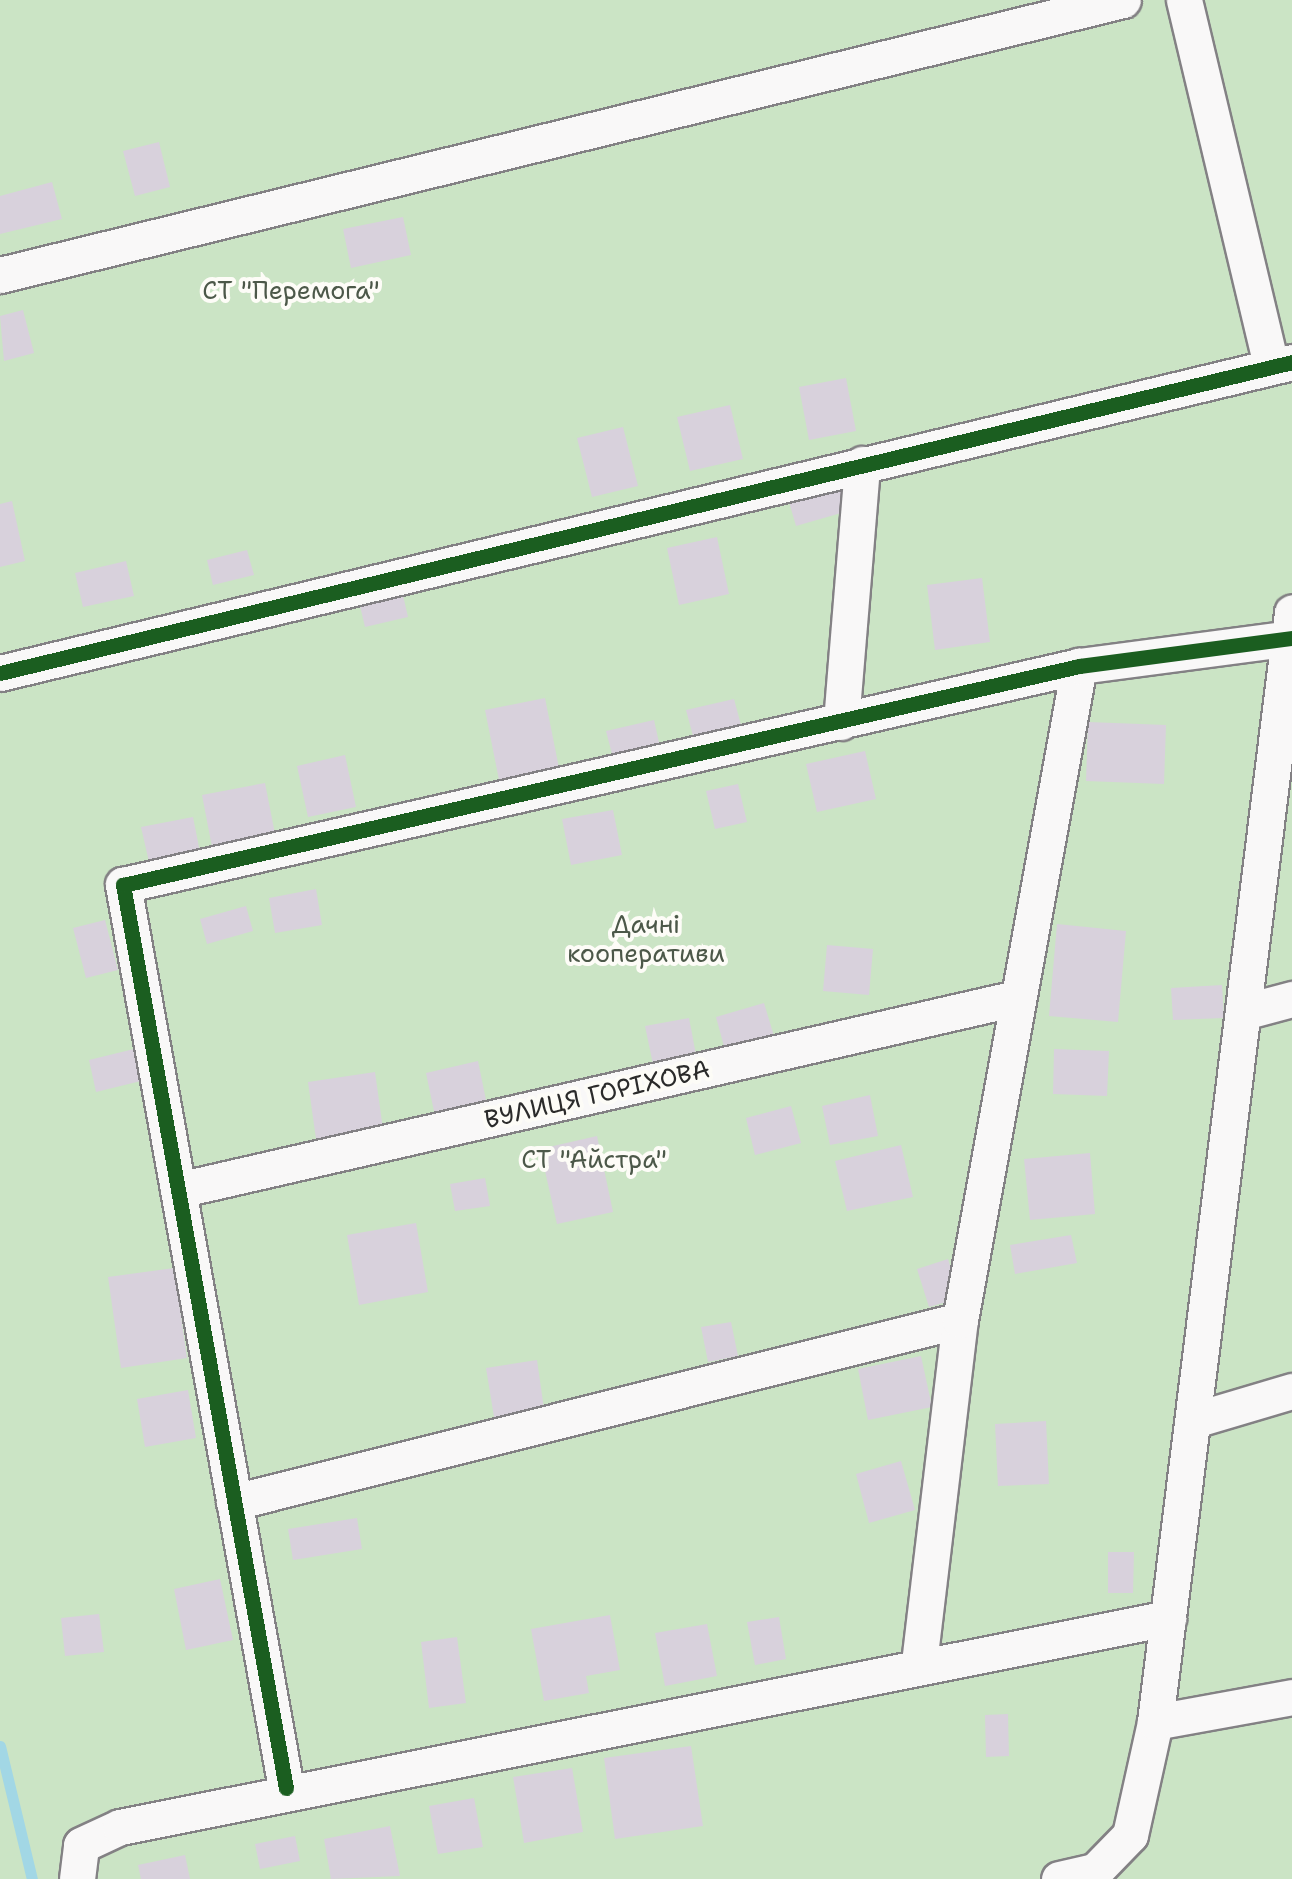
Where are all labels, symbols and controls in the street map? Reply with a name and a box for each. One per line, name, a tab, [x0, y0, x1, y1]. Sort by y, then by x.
park label: СТ "Перемога"	[202, 275, 380, 305]
park label: Дачні кооперативи	[567, 910, 725, 969]
street label: ВУЛИЦЯ ГОРІХОВА	[481, 1053, 713, 1135]
park label: СТ "Айстра"	[521, 1144, 667, 1174]

